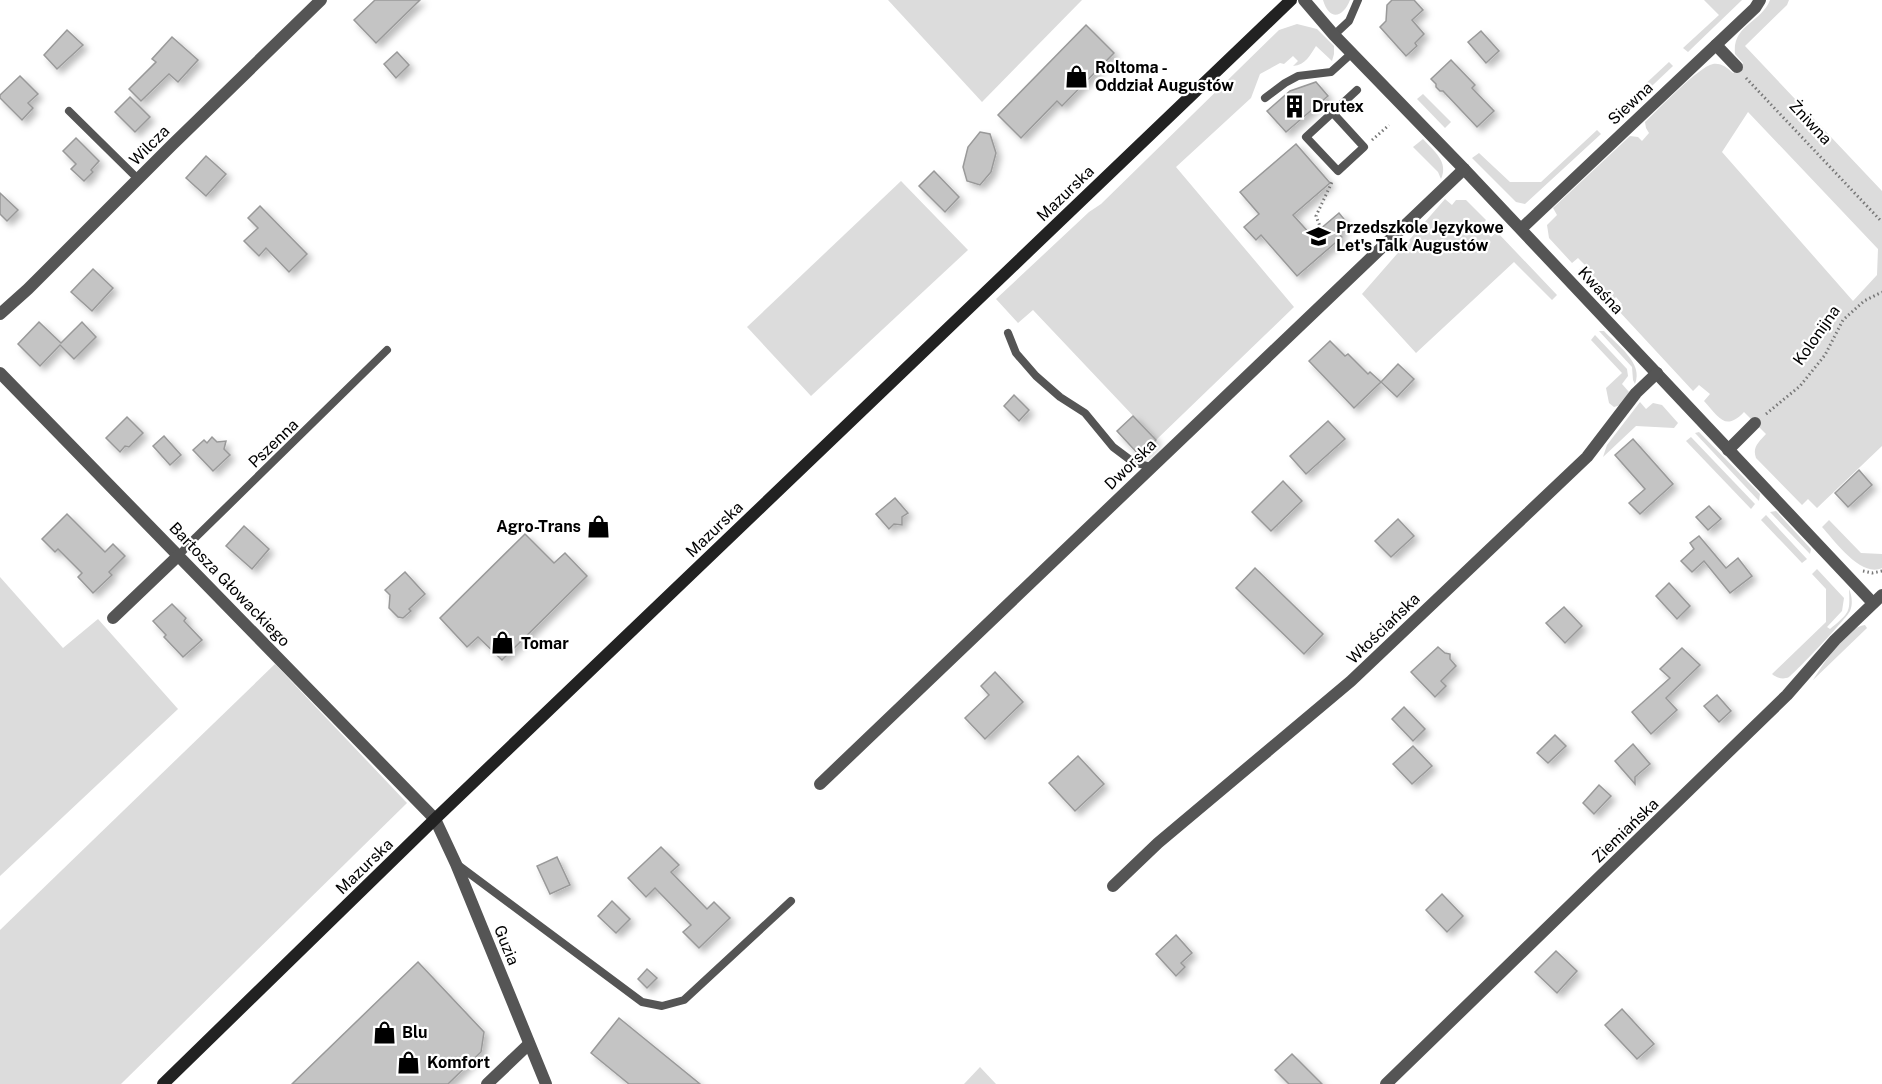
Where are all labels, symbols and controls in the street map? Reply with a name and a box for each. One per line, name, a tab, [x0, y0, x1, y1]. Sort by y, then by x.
place label: Roltoma - Oddział Augustów	[1095, 58, 1234, 95]
shop icon: Roltoma - Oddział Augustów	[1064, 63, 1090, 89]
street label: Siewna	[1604, 78, 1657, 129]
building icon: Drutex	[1281, 93, 1307, 119]
street label: Żniwna	[1785, 96, 1837, 148]
place label: Drutex	[1312, 97, 1365, 116]
street label: Wilcza	[125, 121, 173, 169]
street label: Mazurska	[1033, 162, 1098, 225]
place label: Przedszkole Językowe Let's Talk Augustów	[1336, 218, 1504, 255]
school or university icon: Przedszkole Językowe Let's Talk Augustów	[1305, 223, 1331, 249]
street label: Kwaśna	[1574, 263, 1627, 318]
street label: Kolonijna	[1789, 302, 1844, 369]
street label: Pszenna	[244, 415, 302, 472]
street label: Dworska	[1101, 435, 1160, 494]
street label: Mazurska	[682, 498, 747, 561]
shop icon: Agro-Trans	[586, 513, 612, 539]
place label: Agro-Trans	[496, 517, 581, 536]
street label: Bartosza Głowackiego	[165, 518, 294, 650]
street label: Włościańska	[1343, 589, 1424, 668]
shop icon: Tomar	[490, 630, 516, 656]
place label: Tomar	[521, 634, 569, 653]
street label: Ziemiańska	[1588, 794, 1662, 867]
street label: Mazurska	[332, 835, 397, 898]
street label: Guzia	[490, 922, 523, 968]
shop icon: Blu	[371, 1019, 397, 1045]
place label: Blu	[402, 1023, 428, 1042]
shop icon: Komfort	[396, 1049, 422, 1075]
place label: Komfort	[427, 1053, 490, 1072]

